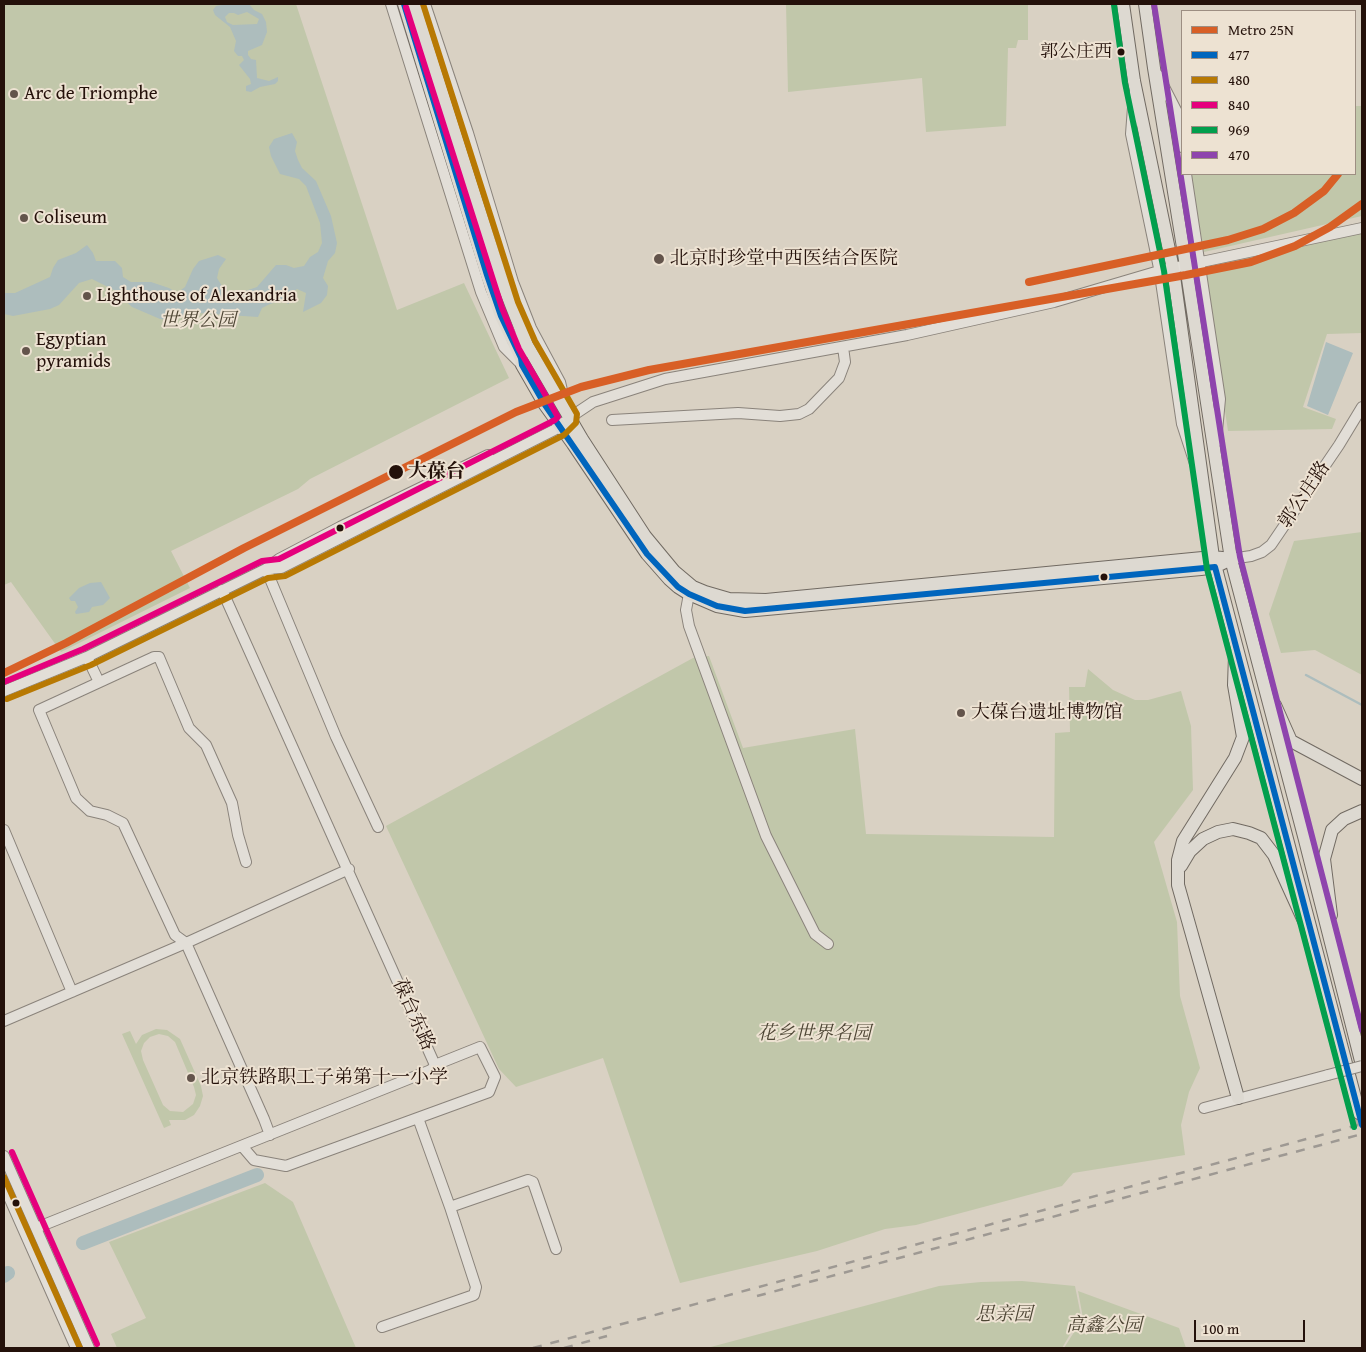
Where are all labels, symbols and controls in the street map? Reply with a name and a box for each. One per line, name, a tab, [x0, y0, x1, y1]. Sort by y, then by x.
legend	[1181, 10, 1356, 175]
text: Metro 25N	[1228, 19, 1294, 40]
place label: 郭公庄西	[1040, 41, 1112, 63]
text: 477	[1228, 44, 1250, 65]
marker: 郭公庄西	[1116, 47, 1126, 57]
text: 480	[1228, 69, 1250, 90]
place label: Arc de Triomphe	[24, 83, 158, 105]
marker: Arc de Triomphe	[8, 88, 20, 100]
text: 840	[1228, 94, 1250, 115]
text: 969	[1228, 119, 1250, 140]
text: 470	[1228, 144, 1250, 165]
place label: Coliseum	[34, 207, 107, 229]
marker: Coliseum	[18, 212, 30, 224]
place label: 北京时珍堂中西医结合医院	[670, 248, 898, 270]
marker: 北京时珍堂中西医结合医院	[652, 252, 666, 266]
place label: Lighthouse of Alexandria	[97, 285, 297, 307]
marker: Lighthouse of Alexandria	[81, 290, 93, 302]
park label: 世界公园	[160, 310, 236, 332]
place label: Egyptian pyramids	[36, 329, 111, 373]
marker: Egyptian pyramids	[20, 345, 32, 357]
street label: 郭公庄路	[1274, 457, 1336, 533]
place label: 大葆台	[408, 461, 465, 483]
marker: 大葆台	[387, 463, 405, 481]
unlabelled marker	[335, 523, 345, 533]
unlabelled marker	[1099, 572, 1109, 582]
place label: 大葆台遗址博物馆	[971, 702, 1123, 724]
marker: 大葆台遗址博物馆	[955, 707, 967, 719]
street label: 葆台东路	[387, 976, 439, 1054]
park label: 花乡世界名园	[757, 1023, 871, 1045]
place label: 北京铁路职工子弟第十一小学	[201, 1067, 448, 1089]
marker: 北京铁路职工子弟第十一小学	[185, 1072, 197, 1084]
unlabelled marker	[11, 1198, 21, 1208]
park label: 思亲园	[976, 1304, 1032, 1326]
scale bar	[1196, 1310, 1307, 1342]
park label: 高鑫公园	[1066, 1315, 1142, 1337]
text: 100 m	[1202, 1318, 1239, 1339]

